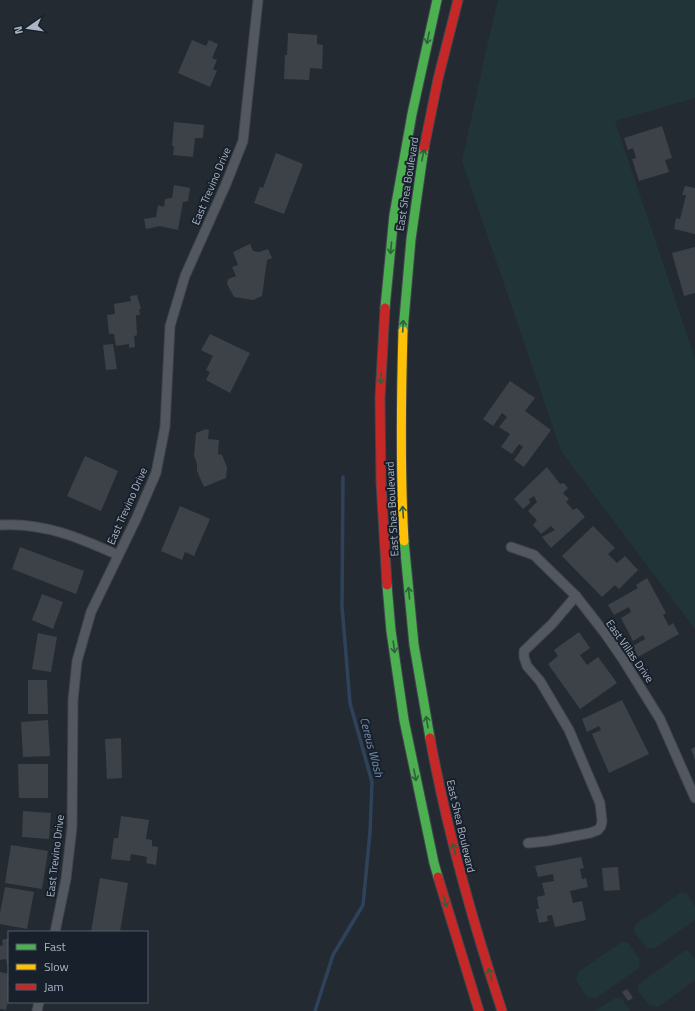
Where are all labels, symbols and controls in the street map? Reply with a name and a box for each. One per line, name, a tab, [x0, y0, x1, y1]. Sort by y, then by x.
north arrow	[8, 8, 48, 48]
text: N	[10, 25, 27, 36]
one-way arrow	[424, 31, 432, 44]
street label: East Shea Boulevard	[392, 136, 422, 232]
street label: East Trevino Drive	[187, 144, 235, 227]
one-way arrow	[419, 149, 427, 162]
one-way arrow	[387, 241, 394, 254]
one-way arrow	[399, 320, 407, 333]
one-way arrow	[378, 371, 385, 384]
street label: East Shea Boulevard	[382, 461, 402, 557]
street label: East Trevino Drive	[103, 464, 151, 547]
one-way arrow	[399, 506, 406, 519]
one-way arrow	[405, 587, 413, 600]
street label: East Villas Drive	[602, 616, 658, 686]
one-way arrow	[390, 640, 398, 653]
water label: Cereus Wash	[355, 715, 389, 780]
one-way arrow	[423, 716, 431, 729]
one-way arrow	[411, 768, 419, 781]
street label: East Shea Boulevard	[443, 778, 480, 874]
street label: East Trevino Drive	[42, 813, 68, 898]
one-way arrow	[449, 843, 457, 856]
one-way arrow	[442, 894, 449, 907]
legend	[8, 931, 148, 1003]
text: Fast	[44, 937, 67, 956]
text: Slow	[44, 957, 69, 976]
one-way arrow	[486, 968, 493, 981]
text: Jam	[44, 977, 64, 996]

